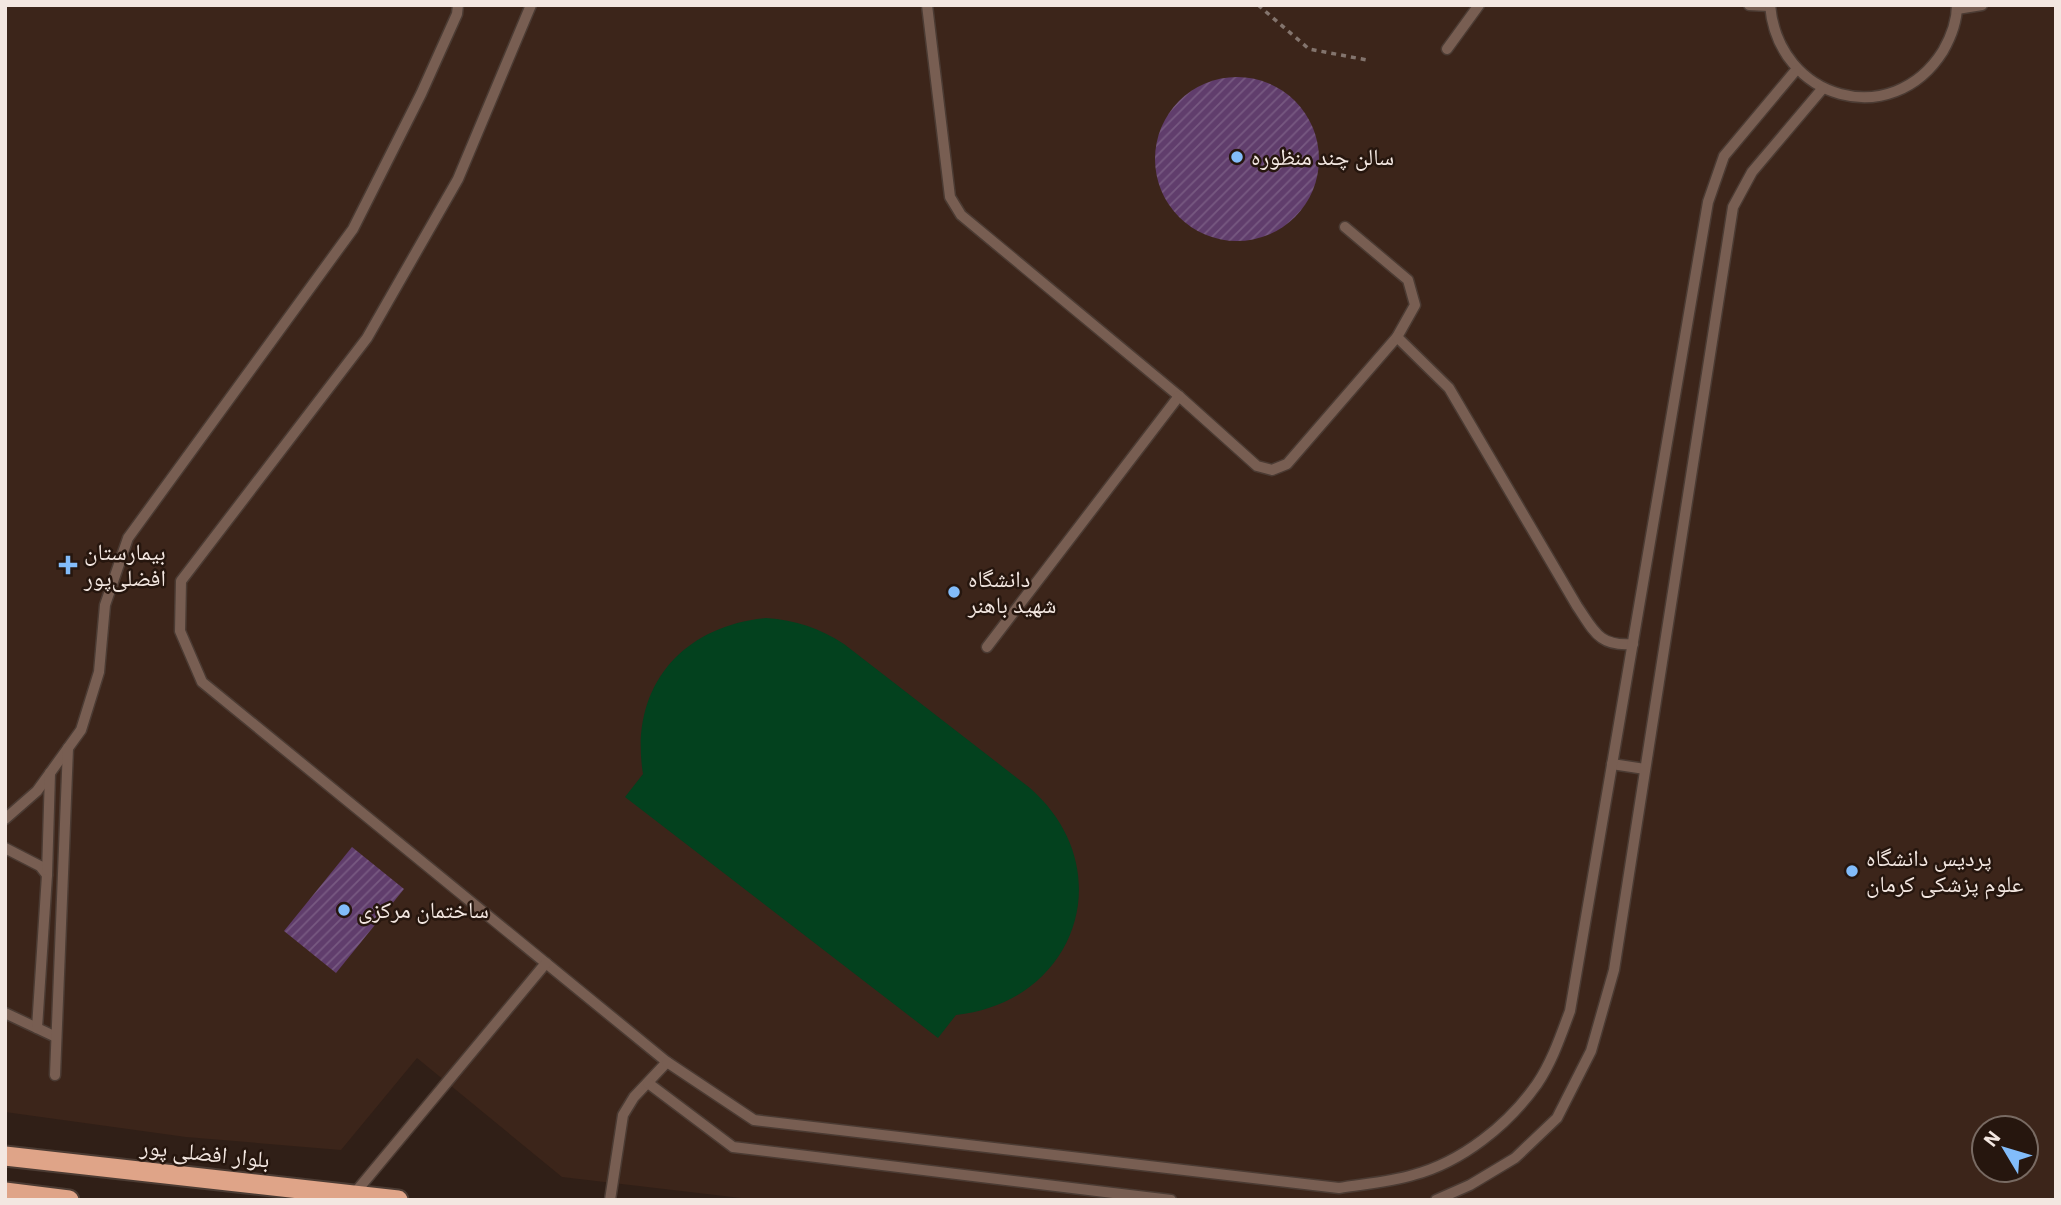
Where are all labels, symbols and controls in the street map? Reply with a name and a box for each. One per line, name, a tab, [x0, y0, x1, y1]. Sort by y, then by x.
place label: سالن چند منظوره	[1251, 141, 1394, 171]
marker: سالن چند منظوره	[1229, 149, 1245, 165]
place label: بیمارستان افضلی‌پور	[83, 536, 166, 592]
marker: بیمارستان افضلی‌پور	[58, 555, 78, 575]
place label: دانشگاه شهید باهنر	[967, 563, 1056, 619]
marker: دانشگاه شهید باهنر	[946, 584, 962, 600]
place label: پردیس دانشگاه علوم پزشکی کرمان	[1866, 842, 2024, 900]
marker: پردیس دانشگاه علوم پزشکی کرمان	[1844, 863, 1860, 879]
place label: ساختمان مرکزی	[358, 894, 489, 924]
marker: ساختمان مرکزی	[336, 902, 352, 918]
north arrow	[1970, 1114, 2040, 1184]
text: N	[1978, 1126, 2005, 1151]
street label: بلوار افضلی پور	[138, 1130, 271, 1174]

